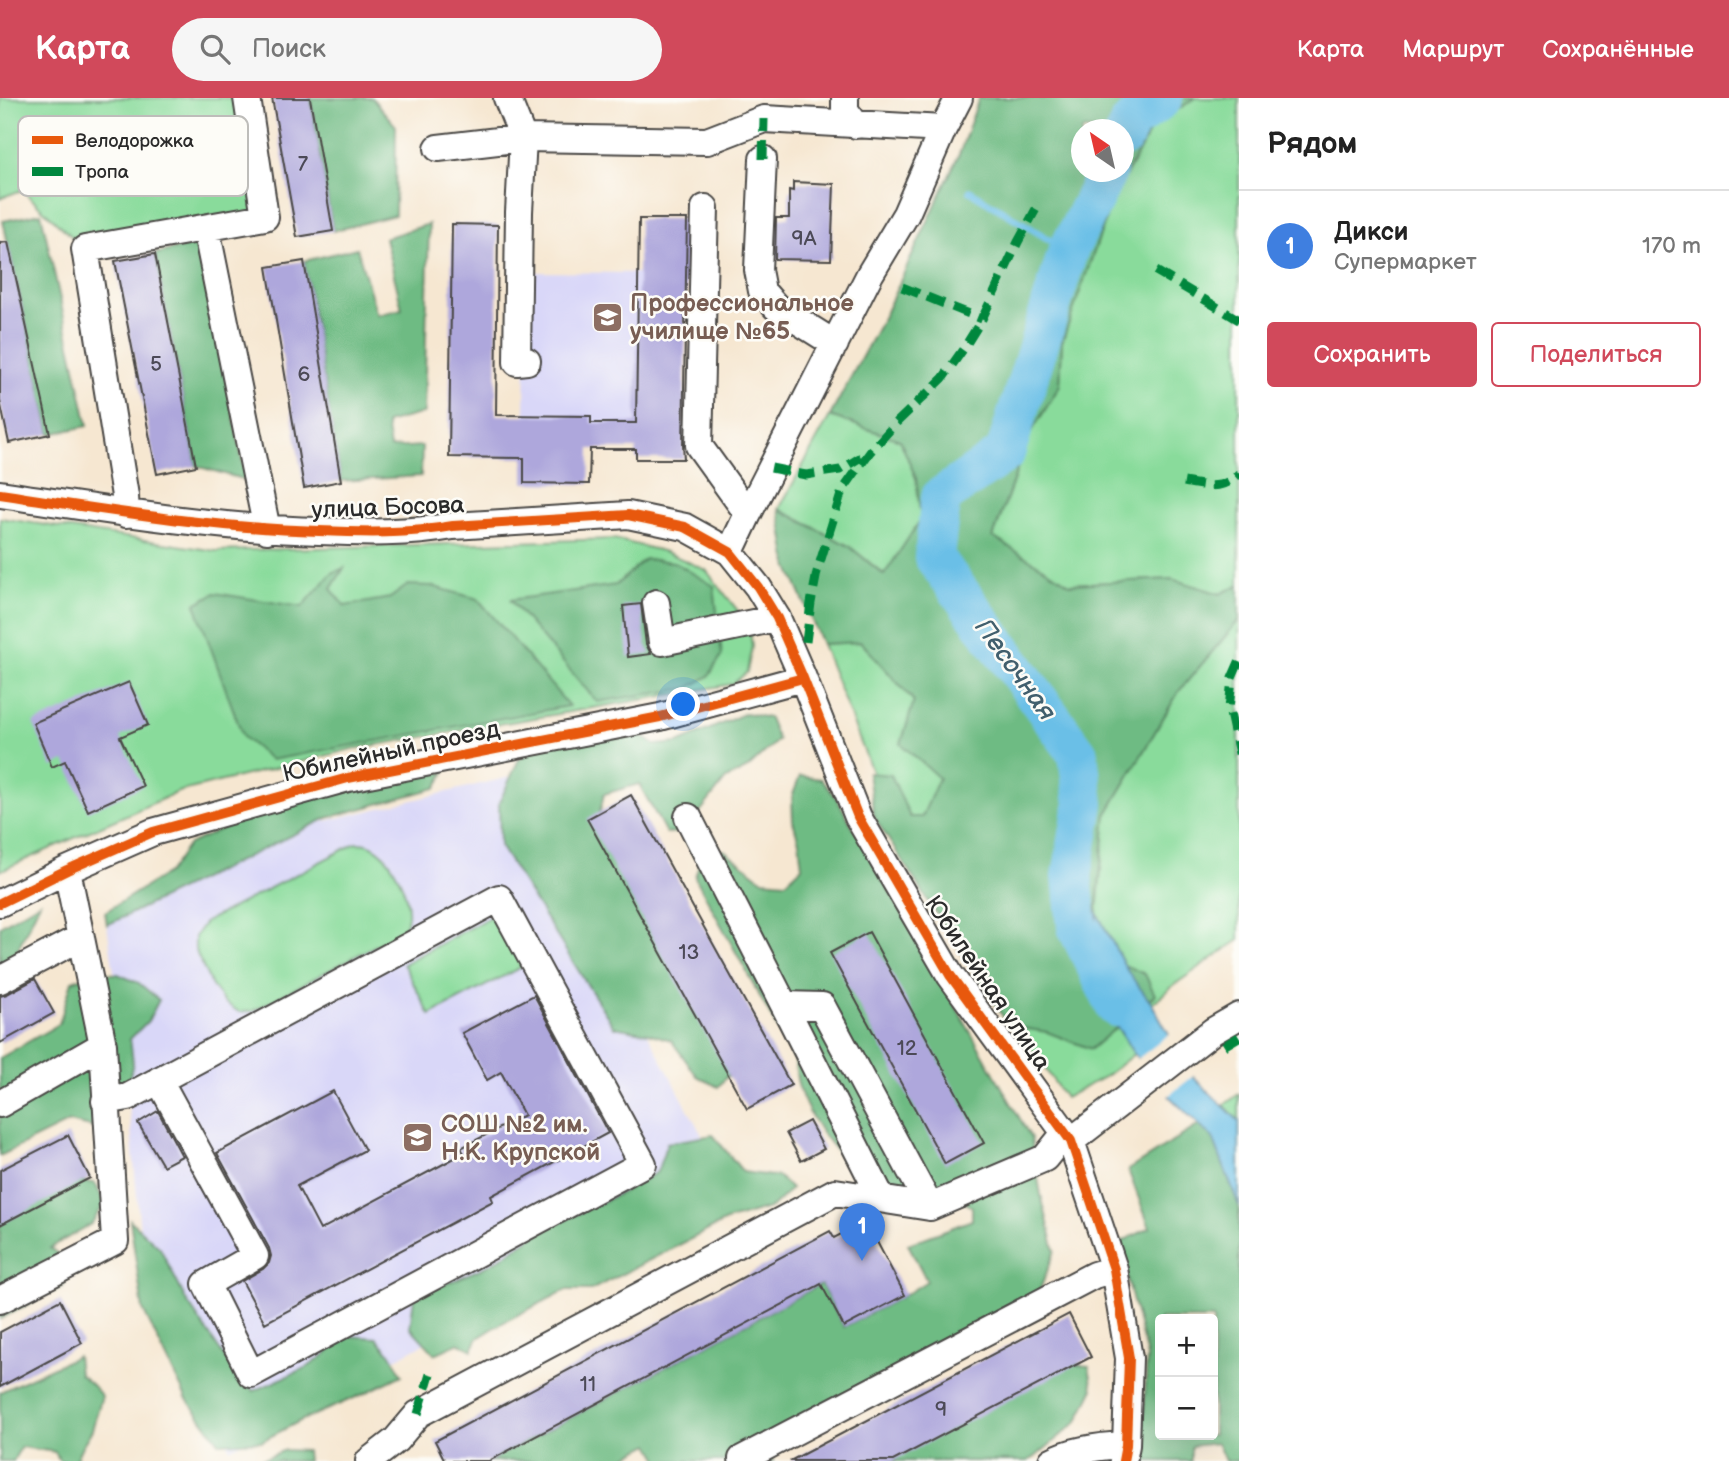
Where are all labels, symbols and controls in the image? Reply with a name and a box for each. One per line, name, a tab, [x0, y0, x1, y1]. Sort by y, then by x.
search box	[172, 18, 662, 81]
text: Карта	[35, 29, 130, 69]
icon: search	[196, 30, 234, 68]
text: Поиск	[252, 34, 326, 65]
text: Карта	[1297, 35, 1364, 64]
text: Маршрут	[1402, 35, 1504, 64]
text: Сохранённые	[1542, 35, 1694, 64]
legend	[18, 116, 248, 196]
north arrow	[1071, 119, 1134, 182]
text: Рядом	[1267, 126, 1357, 162]
text: Велодорожка	[75, 130, 194, 153]
house number: 7	[298, 152, 309, 177]
text: Тропа	[75, 161, 129, 184]
text: Дикси	[1334, 217, 1409, 248]
house number: 9А	[792, 226, 817, 251]
text: 1	[1285, 232, 1295, 260]
text: 170 m	[1642, 232, 1701, 260]
text: Супермаркет	[1334, 248, 1477, 276]
place label: Профессиональное училище №65	[630, 289, 854, 346]
school or university icon: Профессиональное училище №65	[590, 300, 624, 334]
button: Сохранить	[1267, 322, 1477, 387]
button: Поделиться	[1491, 322, 1701, 387]
house number: 5	[150, 352, 162, 377]
house number: 6	[298, 362, 311, 387]
street label: улица Босова	[311, 490, 465, 525]
water label: Песочная	[967, 613, 1062, 727]
your location	[666, 687, 700, 721]
street label: Юбилейный проезд	[280, 714, 503, 789]
street label: Юбилейная улица	[918, 890, 1057, 1076]
house number: 13	[678, 940, 700, 965]
house number: 12	[897, 1036, 918, 1061]
place label: СОШ №2 им. Н.К. Крупской	[441, 1110, 600, 1167]
school or university icon: СОШ №2 им. Н.К. Крупской	[401, 1121, 435, 1155]
pin: 1	[839, 1203, 885, 1261]
map controls	[1155, 1314, 1218, 1440]
button: +	[1155, 1314, 1218, 1377]
house number: 11	[580, 1372, 596, 1397]
button: −	[1155, 1377, 1218, 1440]
house number: 9	[935, 1397, 947, 1422]

